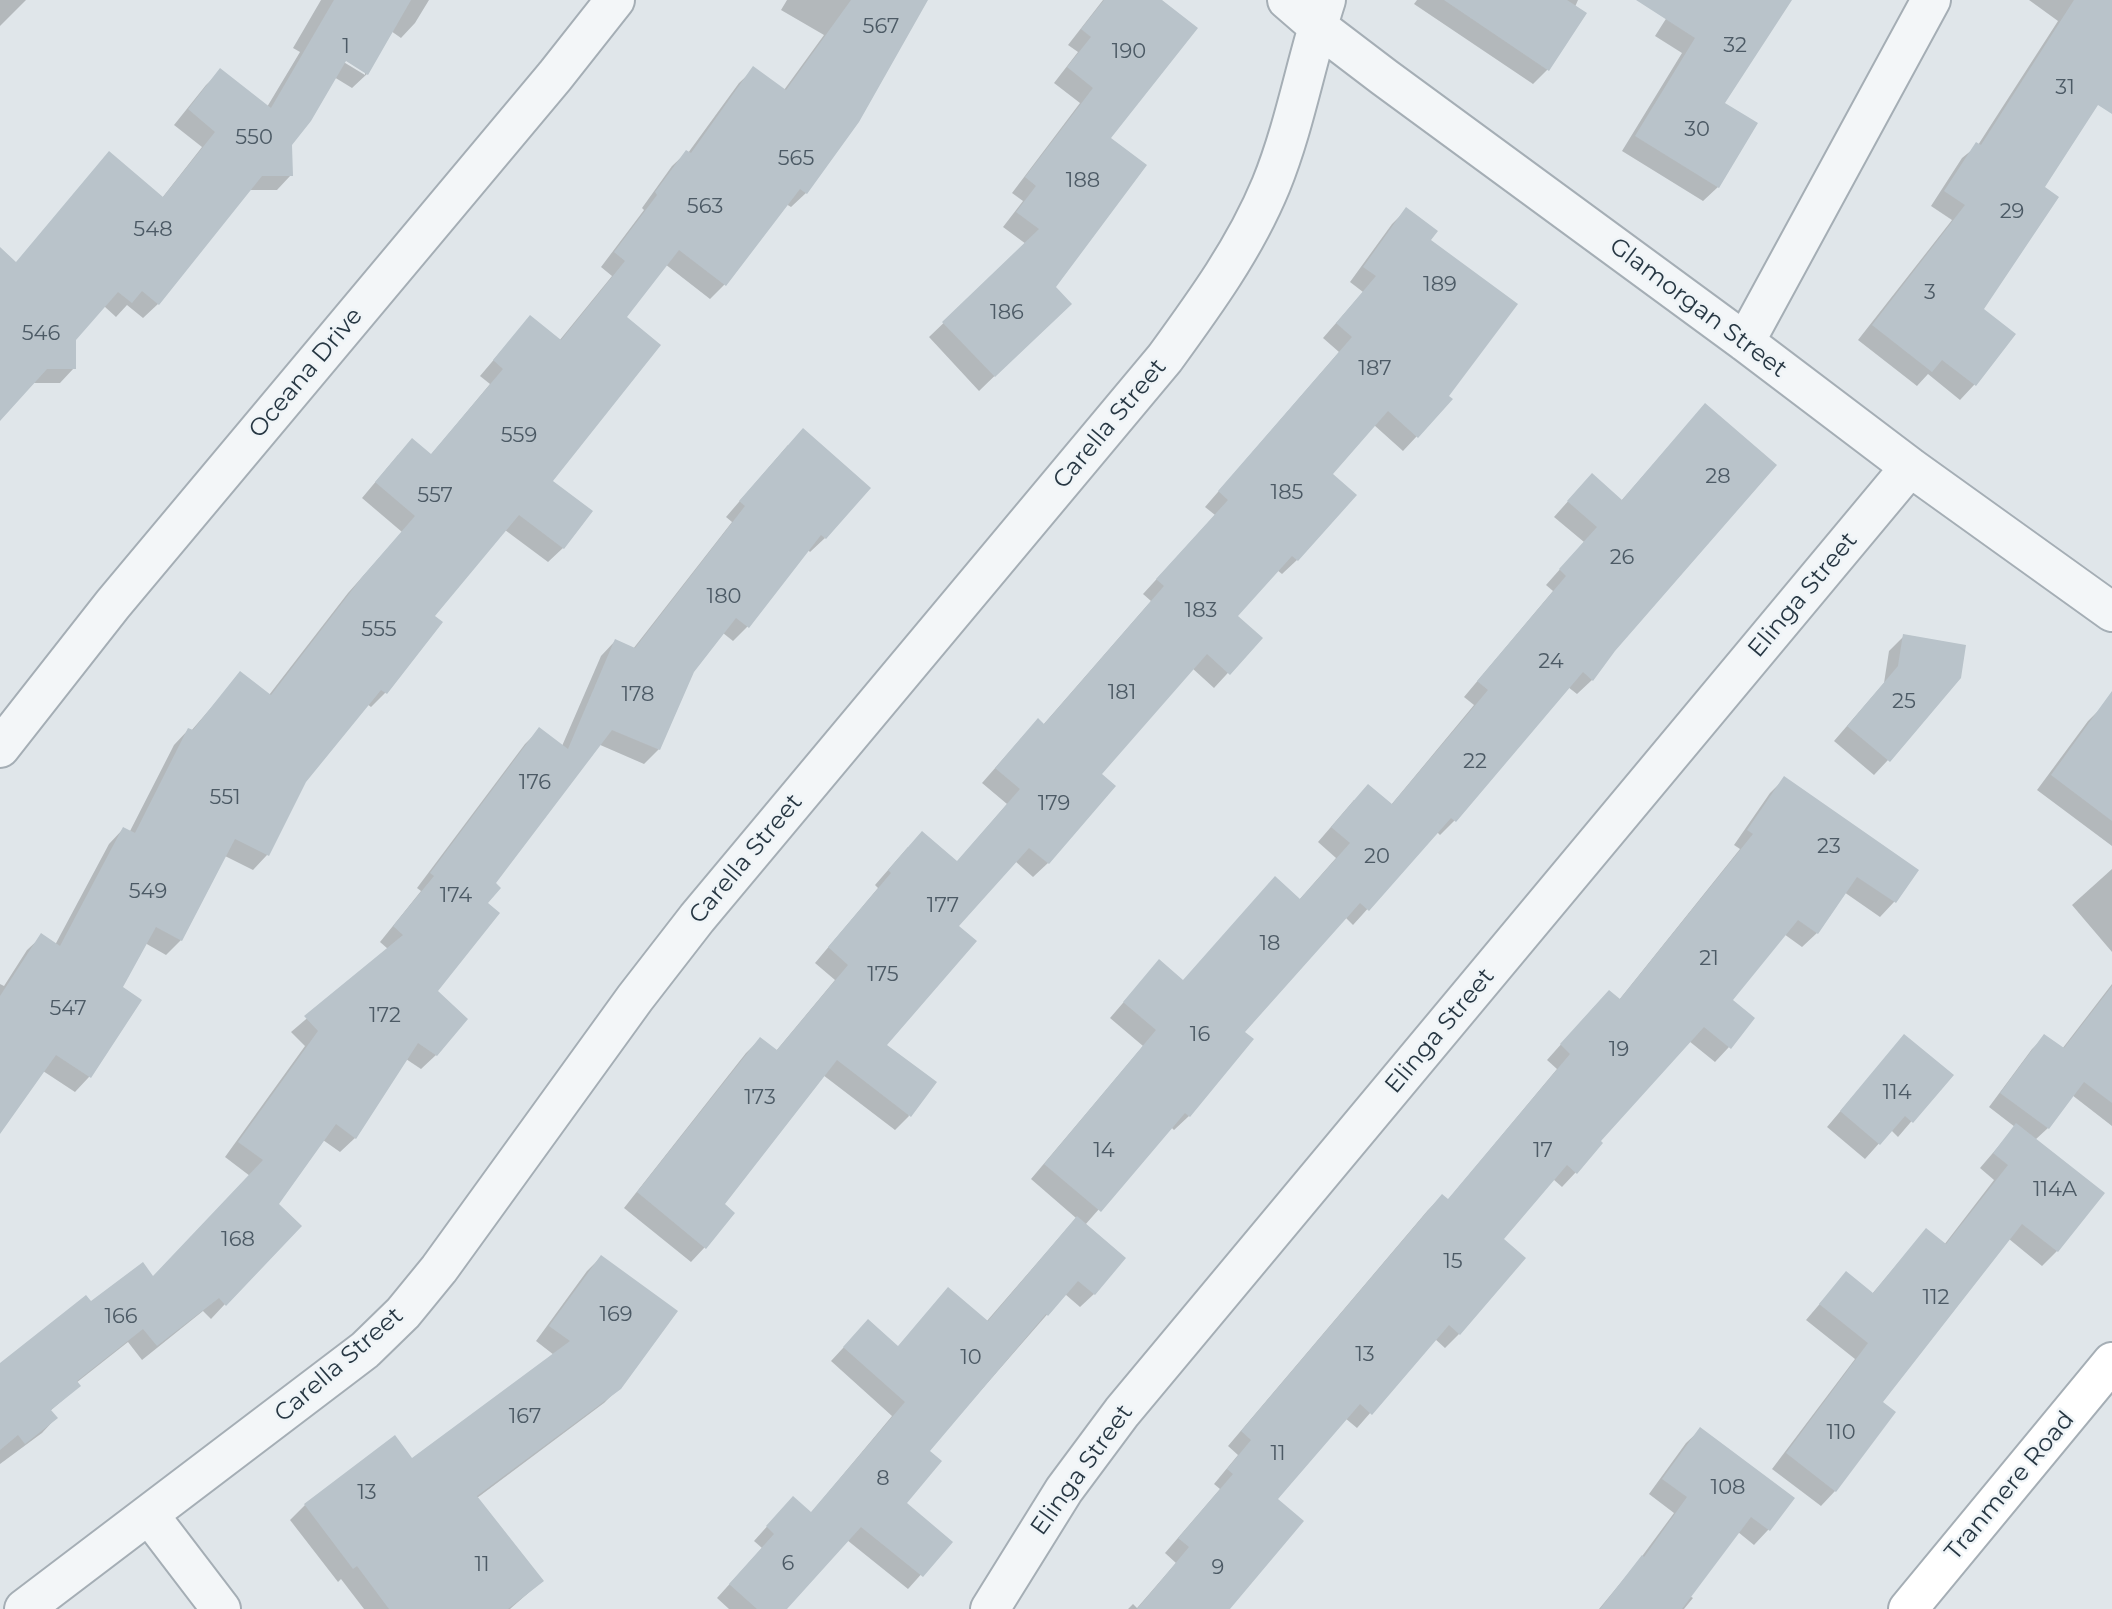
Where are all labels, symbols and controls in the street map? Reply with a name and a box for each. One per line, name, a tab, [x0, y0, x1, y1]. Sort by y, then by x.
house number: 567	[863, 14, 899, 40]
house number: 32	[1723, 33, 1747, 59]
house number: 1	[342, 34, 350, 60]
house number: 190	[1112, 39, 1146, 65]
house number: 31	[2055, 75, 2075, 101]
house number: 30	[1684, 117, 1710, 143]
house number: 550	[235, 125, 273, 151]
house number: 565	[778, 146, 814, 172]
house number: 188	[1066, 168, 1100, 194]
house number: 563	[687, 194, 723, 220]
house number: 29	[2000, 199, 2024, 225]
house number: 548	[133, 217, 173, 243]
street label: Glamorgan Street	[1604, 232, 1792, 384]
house number: 189	[1423, 272, 1457, 298]
house number: 3	[1924, 280, 1936, 306]
house number: 186	[990, 300, 1024, 326]
street label: Oceana Drive	[243, 302, 369, 444]
house number: 546	[22, 321, 60, 347]
street label: Carella Street	[1047, 353, 1173, 495]
house number: 187	[1358, 356, 1392, 382]
house number: 559	[501, 423, 537, 449]
house number: 28	[1705, 464, 1731, 490]
house number: 185	[1271, 480, 1303, 506]
house number: 557	[417, 483, 453, 509]
street label: Elinga Street	[1742, 527, 1864, 663]
house number: 26	[1610, 545, 1634, 571]
house number: 180	[707, 584, 741, 610]
house number: 183	[1185, 598, 1217, 624]
house number: 555	[361, 617, 397, 643]
house number: 24	[1538, 649, 1564, 675]
house number: 181	[1108, 680, 1136, 706]
house number: 178	[622, 682, 654, 708]
house number: 25	[1892, 689, 1916, 715]
house number: 22	[1463, 749, 1487, 775]
house number: 176	[519, 770, 551, 796]
house number: 551	[209, 785, 241, 811]
street label: Carella Street	[683, 788, 809, 930]
house number: 179	[1038, 791, 1070, 817]
house number: 23	[1817, 834, 1841, 860]
house number: 20	[1364, 844, 1390, 870]
house number: 549	[129, 879, 167, 905]
house number: 174	[440, 883, 472, 909]
house number: 177	[927, 893, 959, 919]
house number: 18	[1260, 931, 1280, 957]
house number: 21	[1699, 946, 1719, 972]
house number: 175	[867, 962, 899, 988]
street label: Elinga Street	[1379, 963, 1501, 1099]
house number: 547	[49, 996, 87, 1022]
house number: 172	[369, 1003, 401, 1029]
house number: 16	[1190, 1022, 1210, 1048]
house number: 19	[1609, 1037, 1629, 1063]
house number: 114	[1882, 1080, 1912, 1106]
house number: 173	[744, 1085, 776, 1111]
house number: 14	[1093, 1138, 1115, 1164]
house number: 17	[1533, 1138, 1553, 1164]
house number: 114A	[2033, 1177, 2077, 1203]
house number: 168	[221, 1227, 255, 1253]
house number: 15	[1443, 1249, 1463, 1275]
house number: 112	[1922, 1285, 1950, 1311]
street label: Carella Street	[269, 1301, 409, 1429]
house number: 169	[599, 1302, 633, 1328]
house number: 166	[104, 1304, 138, 1330]
house number: 13	[1355, 1342, 1375, 1368]
house number: 10	[960, 1345, 982, 1371]
street label: Elinga Street	[1025, 1399, 1139, 1541]
house number: 167	[509, 1404, 541, 1430]
street label: Tranmere Road	[1939, 1406, 2081, 1566]
house number: 110	[1826, 1420, 1856, 1446]
house number: 11	[1270, 1441, 1286, 1467]
house number: 8	[876, 1466, 890, 1492]
house number: 108	[1711, 1475, 1745, 1501]
house number: 13	[357, 1480, 377, 1506]
house number: 6	[782, 1551, 794, 1577]
house number: 11	[474, 1552, 490, 1578]
house number: 9	[1212, 1555, 1224, 1581]

